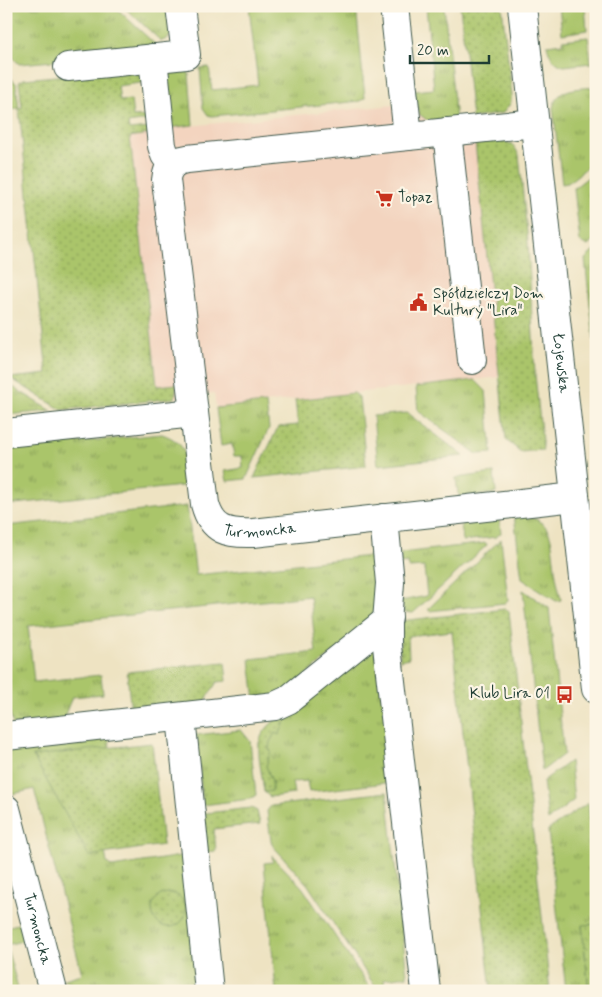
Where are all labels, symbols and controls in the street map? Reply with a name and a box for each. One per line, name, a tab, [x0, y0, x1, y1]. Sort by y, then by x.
scale bar	[410, 32, 488, 64]
text: 20 m	[417, 41, 449, 61]
supermarket icon: Topaz	[374, 188, 394, 208]
place label: Topaz	[398, 188, 433, 208]
place label: Spółdzielczy Dom Kultury "Lira"	[433, 284, 544, 321]
public building icon: Spółdzielczy Dom Kultury "Lira"	[409, 293, 429, 313]
street label: Łojewska	[547, 332, 574, 395]
street label: Turmoncka	[220, 518, 298, 543]
place label: Klub Lira 01	[470, 684, 550, 704]
bus stop icon: Klub Lira 01	[554, 684, 574, 704]
street label: Turmoncka	[18, 891, 56, 968]

